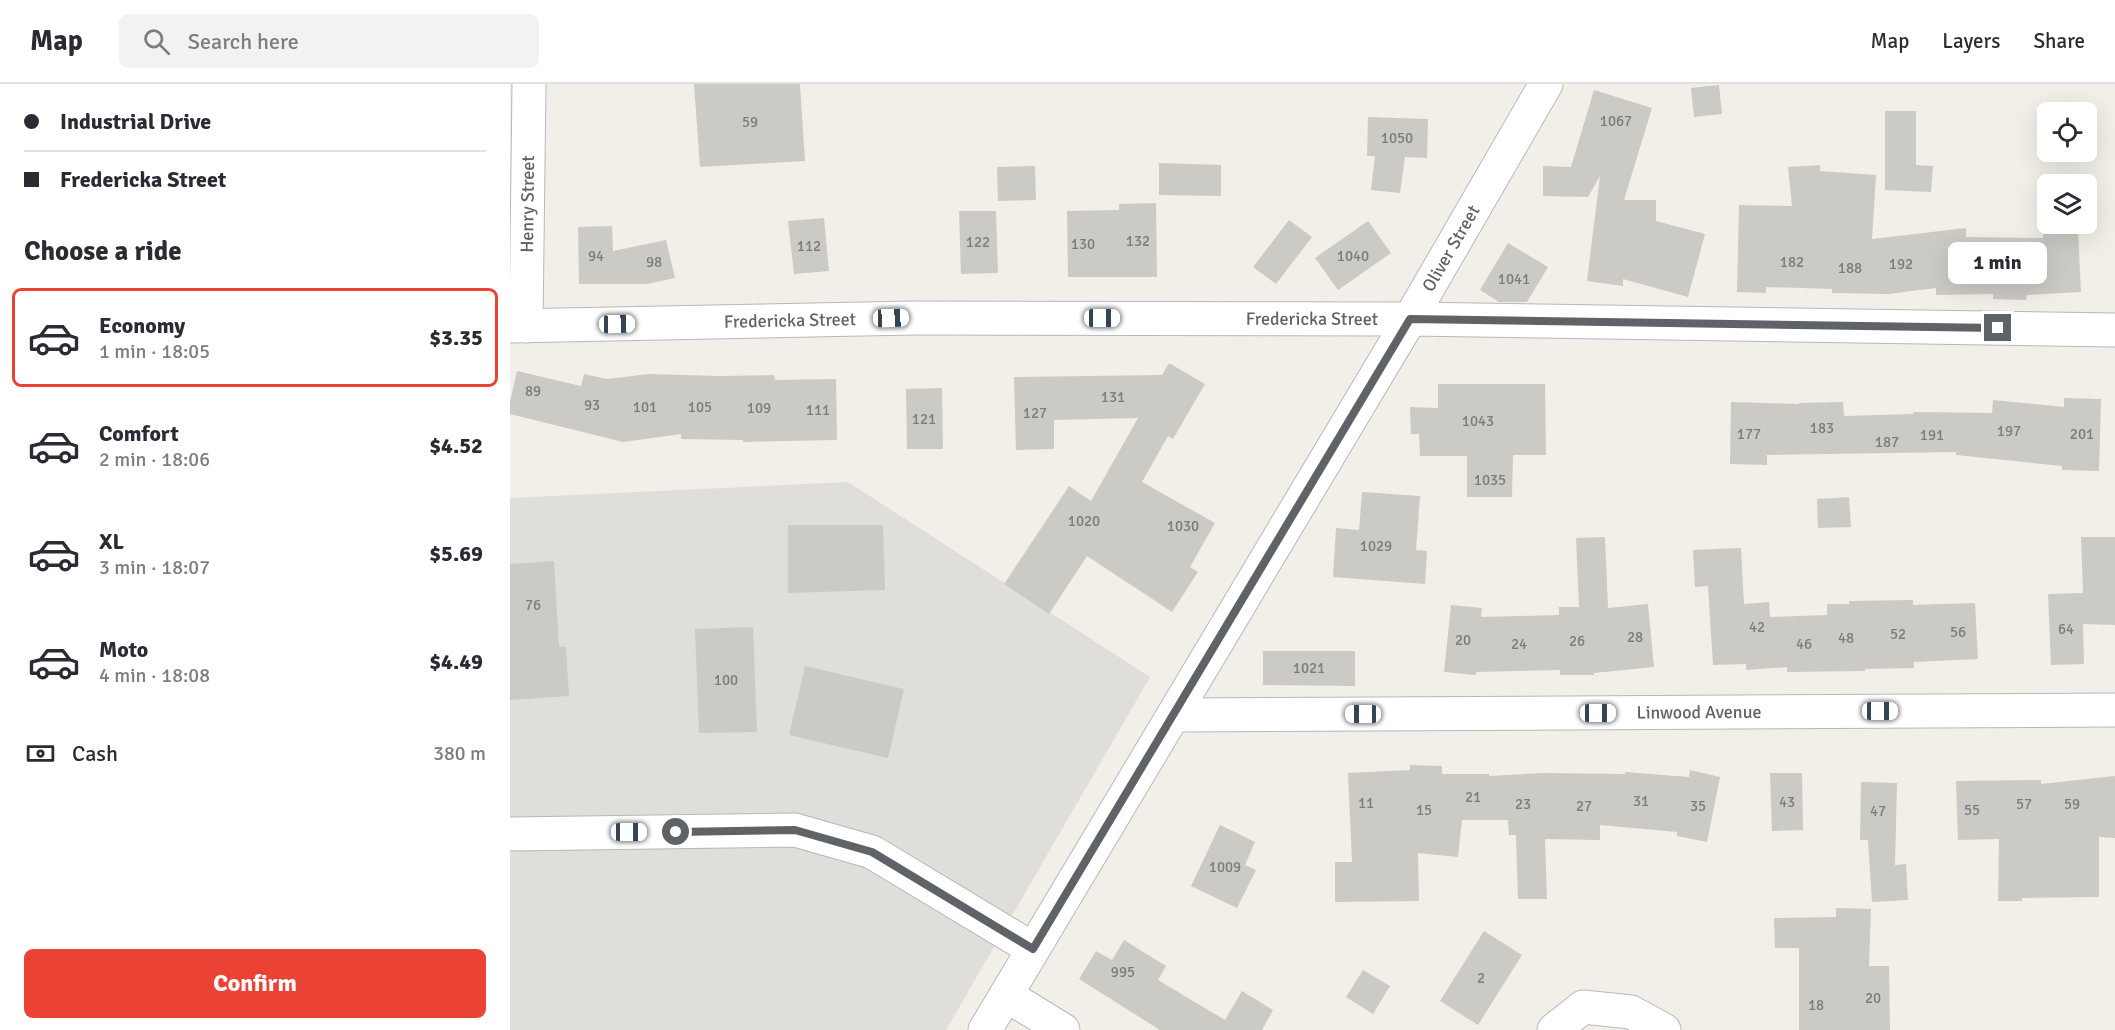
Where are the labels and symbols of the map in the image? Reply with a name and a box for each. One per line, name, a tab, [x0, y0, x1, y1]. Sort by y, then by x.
house number: 1067	[1600, 112, 1632, 130]
house number: 59	[742, 113, 758, 131]
house number: 1050	[1381, 129, 1413, 147]
street label: Henry Street	[516, 155, 539, 253]
street label: Oliver Street	[1417, 201, 1485, 296]
house number: 132	[1126, 232, 1150, 250]
house number: 122	[966, 233, 990, 251]
house number: 130	[1071, 235, 1095, 253]
house number: 112	[797, 237, 821, 255]
callout: 1 min	[1948, 241, 2048, 283]
house number: 94	[588, 247, 604, 265]
house number: 1040	[1337, 247, 1369, 265]
house number: 98	[646, 253, 662, 271]
house number: 182	[1780, 253, 1804, 271]
house number: 192	[1889, 255, 1913, 273]
house number: 188	[1838, 259, 1862, 277]
house number: 1041	[1498, 270, 1530, 288]
street label: Fredericka Street	[724, 308, 856, 333]
car	[873, 308, 909, 328]
street label: Fredericka Street	[1246, 308, 1378, 330]
car	[1084, 309, 1120, 327]
route end	[1984, 314, 2011, 341]
car	[599, 315, 635, 333]
house number: 89	[525, 382, 541, 400]
house number: 131	[1101, 388, 1125, 406]
house number: 93	[584, 396, 600, 414]
house number: 101	[633, 398, 657, 416]
house number: 105	[688, 398, 712, 416]
house number: 109	[747, 399, 771, 417]
house number: 111	[806, 401, 830, 419]
house number: 127	[1023, 404, 1047, 422]
house number: 121	[912, 410, 936, 428]
house number: 1043	[1462, 412, 1494, 430]
house number: 183	[1810, 419, 1834, 437]
house number: 197	[1997, 422, 2021, 440]
house number: 177	[1737, 425, 1761, 443]
house number: 201	[2070, 425, 2094, 443]
house number: 191	[1920, 426, 1944, 444]
house number: 187	[1875, 433, 1899, 451]
house number: 1035	[1474, 471, 1506, 489]
house number: 1020	[1068, 512, 1100, 530]
house number: 1030	[1167, 517, 1199, 535]
house number: 1029	[1360, 537, 1392, 555]
house number: 76	[525, 596, 541, 614]
house number: 42	[1749, 618, 1765, 636]
house number: 64	[2058, 620, 2074, 638]
house number: 56	[1950, 623, 1966, 641]
house number: 52	[1890, 625, 1906, 643]
house number: 28	[1627, 628, 1643, 646]
house number: 48	[1838, 629, 1854, 647]
house number: 20	[1455, 631, 1471, 649]
house number: 26	[1569, 632, 1585, 650]
house number: 24	[1511, 635, 1527, 653]
house number: 46	[1796, 635, 1812, 653]
house number: 1021	[1293, 659, 1325, 677]
house number: 100	[714, 671, 738, 689]
street label: Linwood Avenue	[1636, 701, 1762, 724]
car	[1862, 702, 1898, 720]
car	[1580, 704, 1616, 722]
car	[1345, 705, 1381, 723]
house number: 21	[1465, 788, 1481, 806]
house number: 31	[1633, 792, 1649, 810]
house number: 43	[1779, 793, 1795, 811]
house number: 11	[1358, 794, 1374, 812]
house number: 23	[1515, 795, 1531, 813]
house number: 57	[2016, 795, 2032, 813]
house number: 59	[2064, 795, 2080, 813]
house number: 27	[1576, 797, 1592, 815]
house number: 35	[1690, 797, 1706, 815]
house number: 15	[1416, 801, 1432, 819]
house number: 55	[1964, 801, 1980, 819]
house number: 47	[1870, 802, 1886, 820]
route start	[662, 818, 689, 845]
car	[611, 823, 647, 841]
house number: 1009	[1209, 858, 1241, 876]
house number: 995	[1111, 963, 1135, 981]
house number: 2	[1477, 969, 1485, 987]
house number: 20	[1865, 989, 1881, 1007]
house number: 18	[1808, 996, 1824, 1014]

